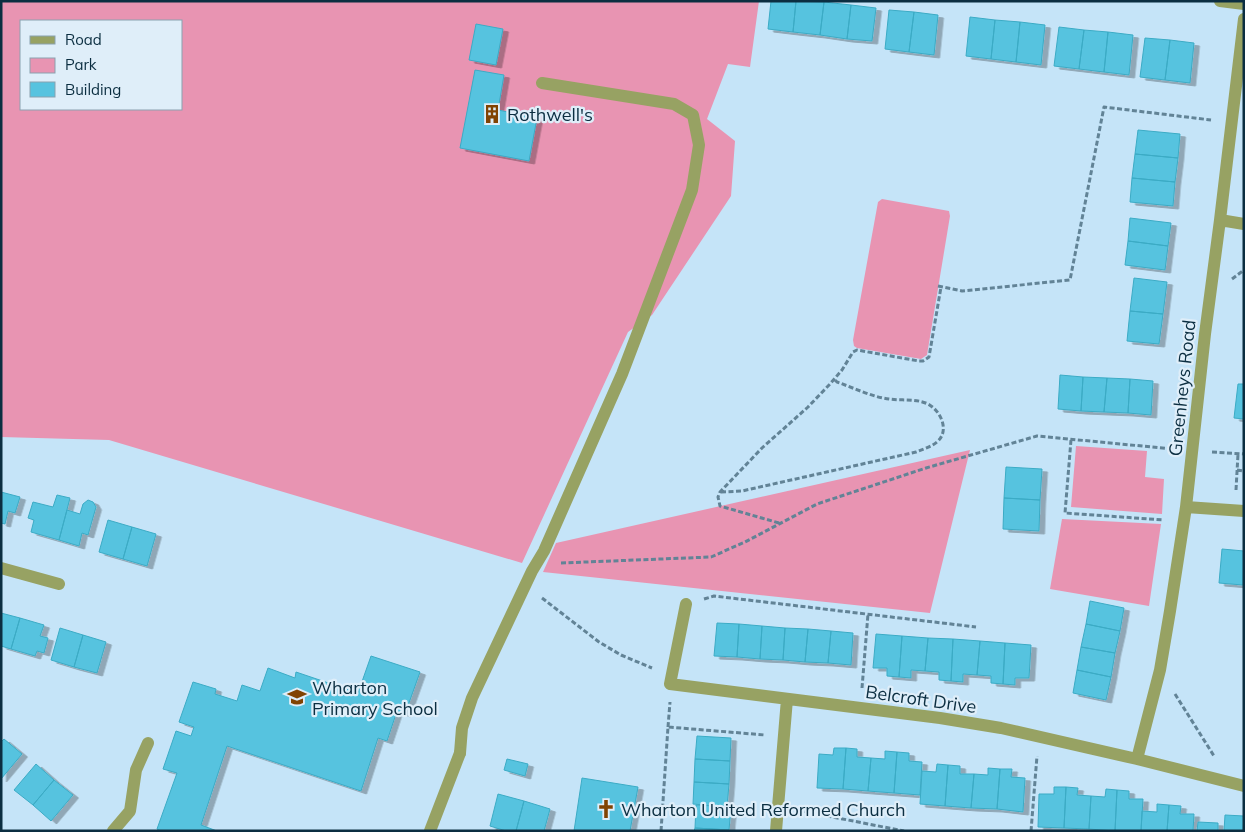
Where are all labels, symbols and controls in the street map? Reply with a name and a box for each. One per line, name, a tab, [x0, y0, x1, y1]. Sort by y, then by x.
legend	[20, 20, 182, 110]
text: Road	[65, 30, 102, 49]
text: Park	[65, 55, 97, 74]
text: Building	[65, 80, 121, 99]
building icon: Rothwell's	[481, 103, 503, 125]
place label: Rothwell's	[507, 103, 593, 126]
street label: Greenheys Road	[1163, 319, 1201, 457]
place label: Wharton Primary School	[312, 676, 438, 720]
street label: Belcroft Drive	[864, 680, 978, 718]
school or university icon: Wharton Primary School	[286, 686, 308, 708]
church icon: Wharton United Reformed Church	[595, 798, 617, 820]
place label: Wharton United Reformed Church	[621, 798, 905, 821]

